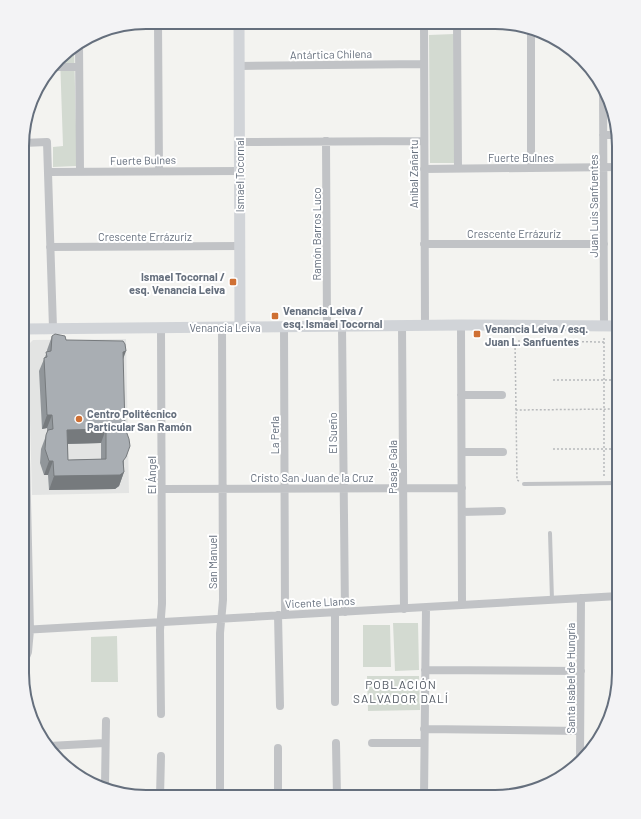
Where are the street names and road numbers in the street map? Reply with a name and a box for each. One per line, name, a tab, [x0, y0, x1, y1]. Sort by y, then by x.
street label: Antártica Chilena	[290, 47, 372, 61]
street label: Ismael Tocornal	[233, 138, 246, 212]
street label: Aníbal Zañartu	[407, 140, 420, 208]
street label: Fuerte Bulnes	[488, 151, 554, 164]
street label: Fuerte Bulnes	[110, 153, 176, 167]
street label: Juan Luis Sanfuentes	[587, 155, 600, 257]
street label: Ramón Barros Luco	[310, 187, 323, 281]
street label: Crescente Errázuriz	[467, 227, 561, 240]
street label: Crescente Errázuriz	[98, 230, 192, 243]
street label: Venancia Leiva	[189, 321, 261, 334]
street label: El Sueño	[326, 412, 339, 454]
street label: La Perla	[268, 416, 281, 454]
street label: Pasaje Gala	[386, 440, 399, 494]
street label: El Ángel	[145, 456, 158, 494]
street label: Cristo San Juan de la Cruz	[251, 471, 374, 484]
street label: San Manuel	[206, 535, 219, 589]
street label: Vicente Llanos	[285, 594, 355, 610]
street label: Santa Isabel de Hungría	[564, 623, 577, 734]

